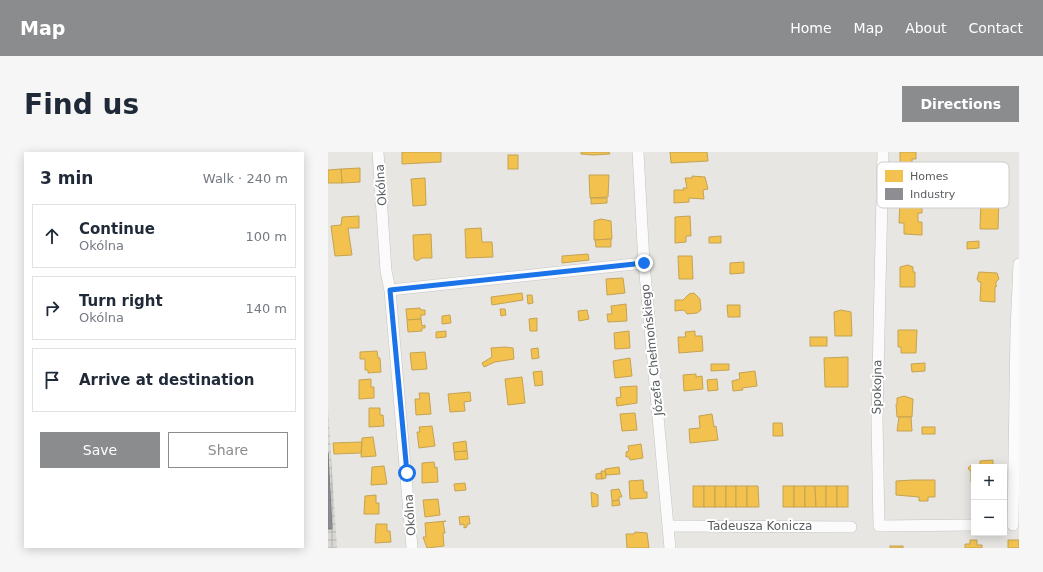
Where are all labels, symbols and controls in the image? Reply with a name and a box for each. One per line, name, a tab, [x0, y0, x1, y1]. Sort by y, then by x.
text: Map	[20, 17, 65, 39]
text: Home	[790, 20, 832, 36]
text: Map	[854, 20, 883, 36]
text: About	[905, 20, 947, 36]
text: Contact	[969, 20, 1023, 36]
button: Directions	[902, 86, 1019, 122]
text: Find us	[24, 88, 139, 121]
legend	[877, 162, 1009, 208]
street label: Okólna	[373, 164, 389, 206]
text: 3 min	[40, 168, 93, 188]
text: Homes	[910, 170, 948, 183]
text: Walk · 240 m	[203, 171, 288, 186]
text: Industry	[910, 188, 956, 201]
text: Continue	[79, 220, 155, 238]
icon: ahead	[41, 225, 63, 247]
text: 100 m	[245, 229, 287, 244]
text: Okólna	[79, 238, 124, 253]
route end	[635, 254, 653, 272]
street label: Józefa Chełmońskiego	[638, 284, 666, 417]
text: Turn right	[79, 292, 163, 310]
icon: right	[41, 297, 63, 319]
text: 140 m	[245, 301, 287, 316]
text: Okólna	[79, 310, 124, 325]
street label: Spokojna	[870, 360, 884, 414]
icon: arrive	[41, 369, 63, 391]
text: Arrive at destination	[79, 371, 254, 389]
button: Save	[40, 432, 160, 468]
button: Share	[168, 432, 288, 468]
route start	[398, 464, 416, 482]
map controls	[971, 464, 1007, 536]
button: +	[971, 464, 1007, 500]
street label: Okólna	[402, 494, 418, 536]
button: −	[971, 500, 1007, 536]
street label: Tadeusza Konicza	[707, 519, 812, 533]

